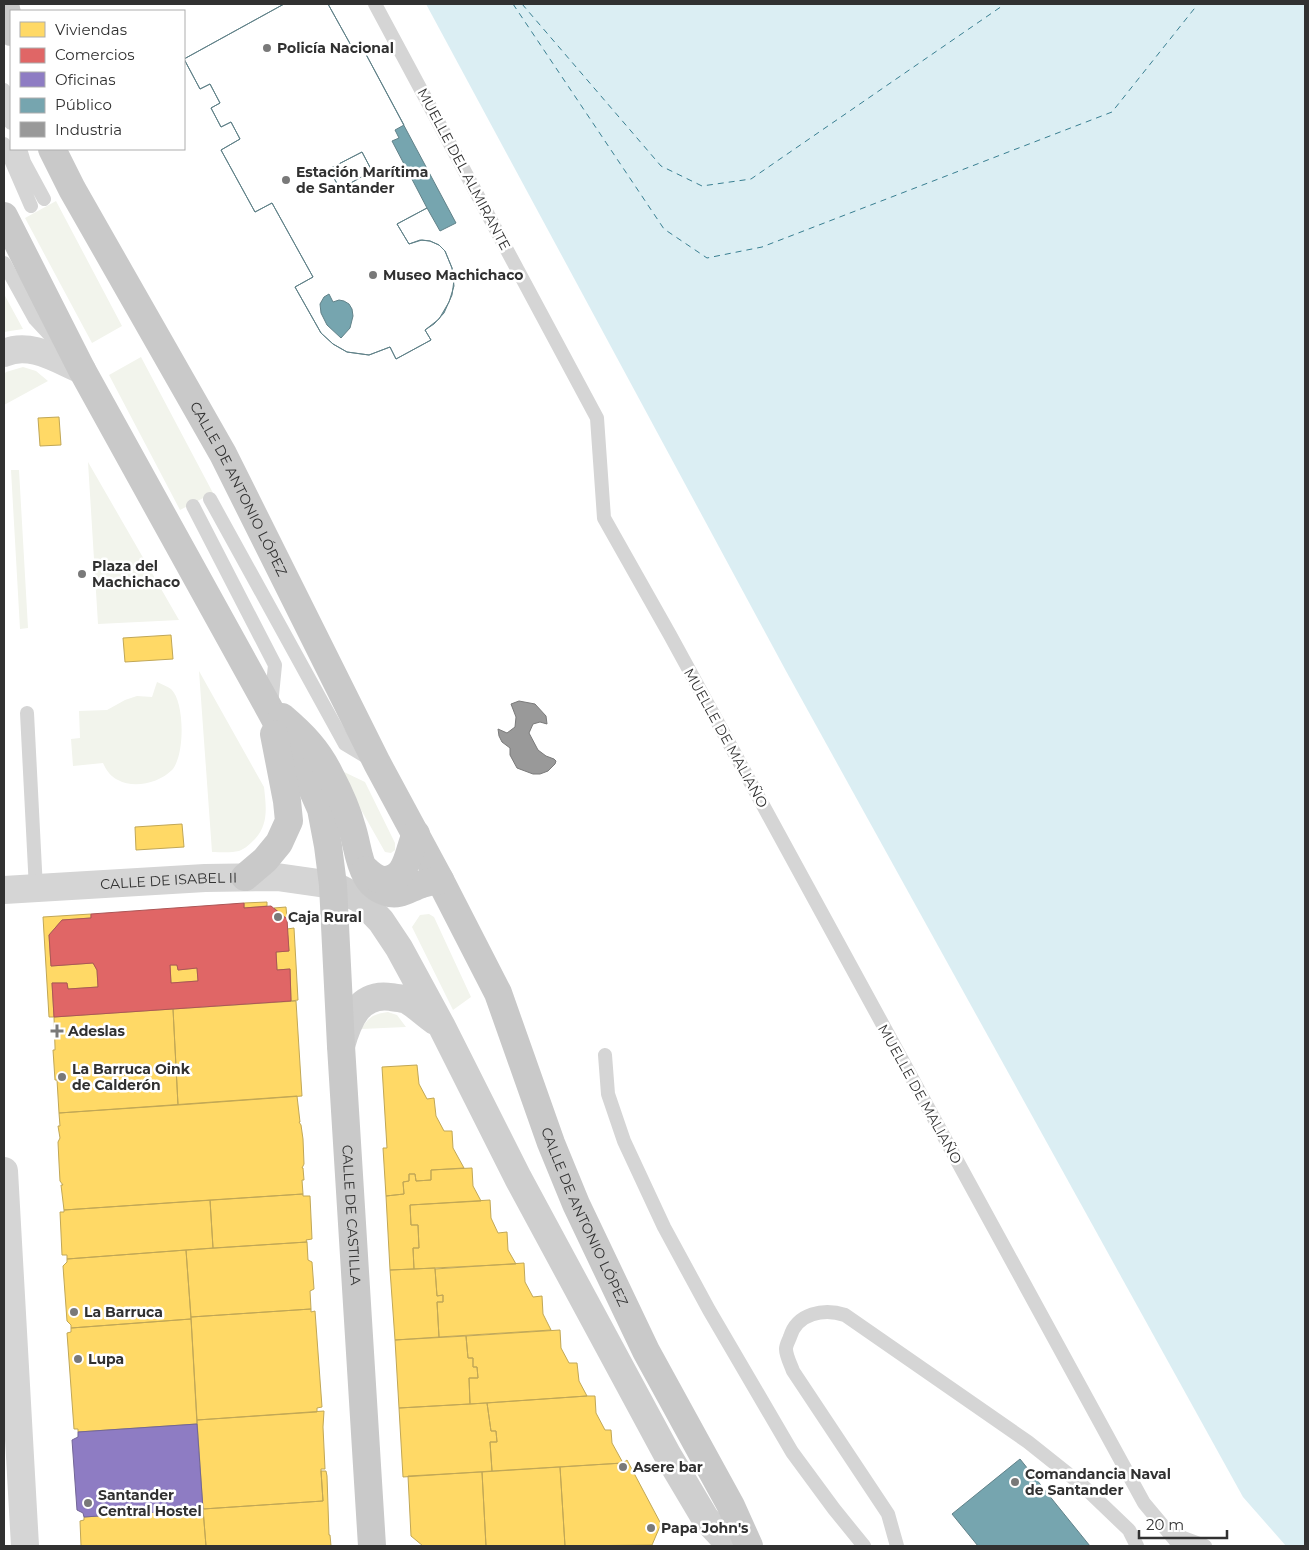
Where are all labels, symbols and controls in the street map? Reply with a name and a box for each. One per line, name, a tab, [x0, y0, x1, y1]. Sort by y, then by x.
legend	[10, 10, 185, 150]
text: Viviendas	[55, 20, 127, 39]
place label: Policía Nacional	[277, 39, 394, 57]
marker: Policía Nacional	[261, 42, 273, 54]
text: Comercios	[55, 45, 135, 64]
text: Oficinas	[55, 70, 115, 89]
street label: MUELLE DEL ALMIRANTE	[414, 85, 514, 253]
text: Público	[55, 95, 112, 114]
text: Industria	[55, 120, 122, 139]
place label: Estación Marítima de Santander	[296, 163, 428, 197]
marker: Estación Marítima de Santander	[280, 174, 292, 186]
place label: Museo Machichaco	[383, 266, 524, 284]
marker: Museo Machichaco	[367, 269, 379, 281]
street label: CALLE DE ANTONIO LÓPEZ	[186, 398, 291, 579]
place label: Plaza del Machichaco	[92, 557, 180, 591]
marker: Plaza del Machichaco	[76, 568, 88, 580]
street label: MUELLE DE MALIAÑO	[680, 665, 772, 811]
street label: CALLE DE ISABEL II	[100, 869, 237, 893]
place label: Caja Rural	[288, 908, 362, 926]
marker: Caja Rural	[272, 911, 284, 923]
street label: MUELLE DE MALIAÑO	[874, 1021, 966, 1167]
place label: Adeslas	[67, 1022, 125, 1040]
marker: Adeslas	[50, 1024, 64, 1038]
place label: La Barruca Oink de Calderón	[72, 1060, 191, 1094]
marker: La Barruca Oink de Calderón	[56, 1071, 68, 1083]
street label: CALLE DE ANTONIO LÓPEZ	[537, 1125, 632, 1309]
street label: CALLE DE CASTILLA	[338, 1144, 365, 1287]
place label: La Barruca	[84, 1303, 163, 1321]
marker: La Barruca	[68, 1306, 80, 1318]
place label: Lupa	[88, 1350, 124, 1368]
marker: Lupa	[72, 1353, 84, 1365]
place label: Asere bar	[632, 1458, 703, 1476]
marker: Asere bar	[617, 1461, 629, 1473]
place label: Comandancia Naval de Santander	[1025, 1465, 1171, 1499]
marker: Comandancia Naval de Santander	[1009, 1476, 1021, 1488]
place label: Santander Central Hostel	[98, 1486, 202, 1520]
marker: Santander Central Hostel	[82, 1497, 94, 1509]
scale bar	[1139, 1508, 1226, 1540]
text: 20 m	[1146, 1515, 1184, 1534]
place label: Papa John's	[661, 1519, 749, 1537]
marker: Papa John's	[645, 1522, 657, 1534]

